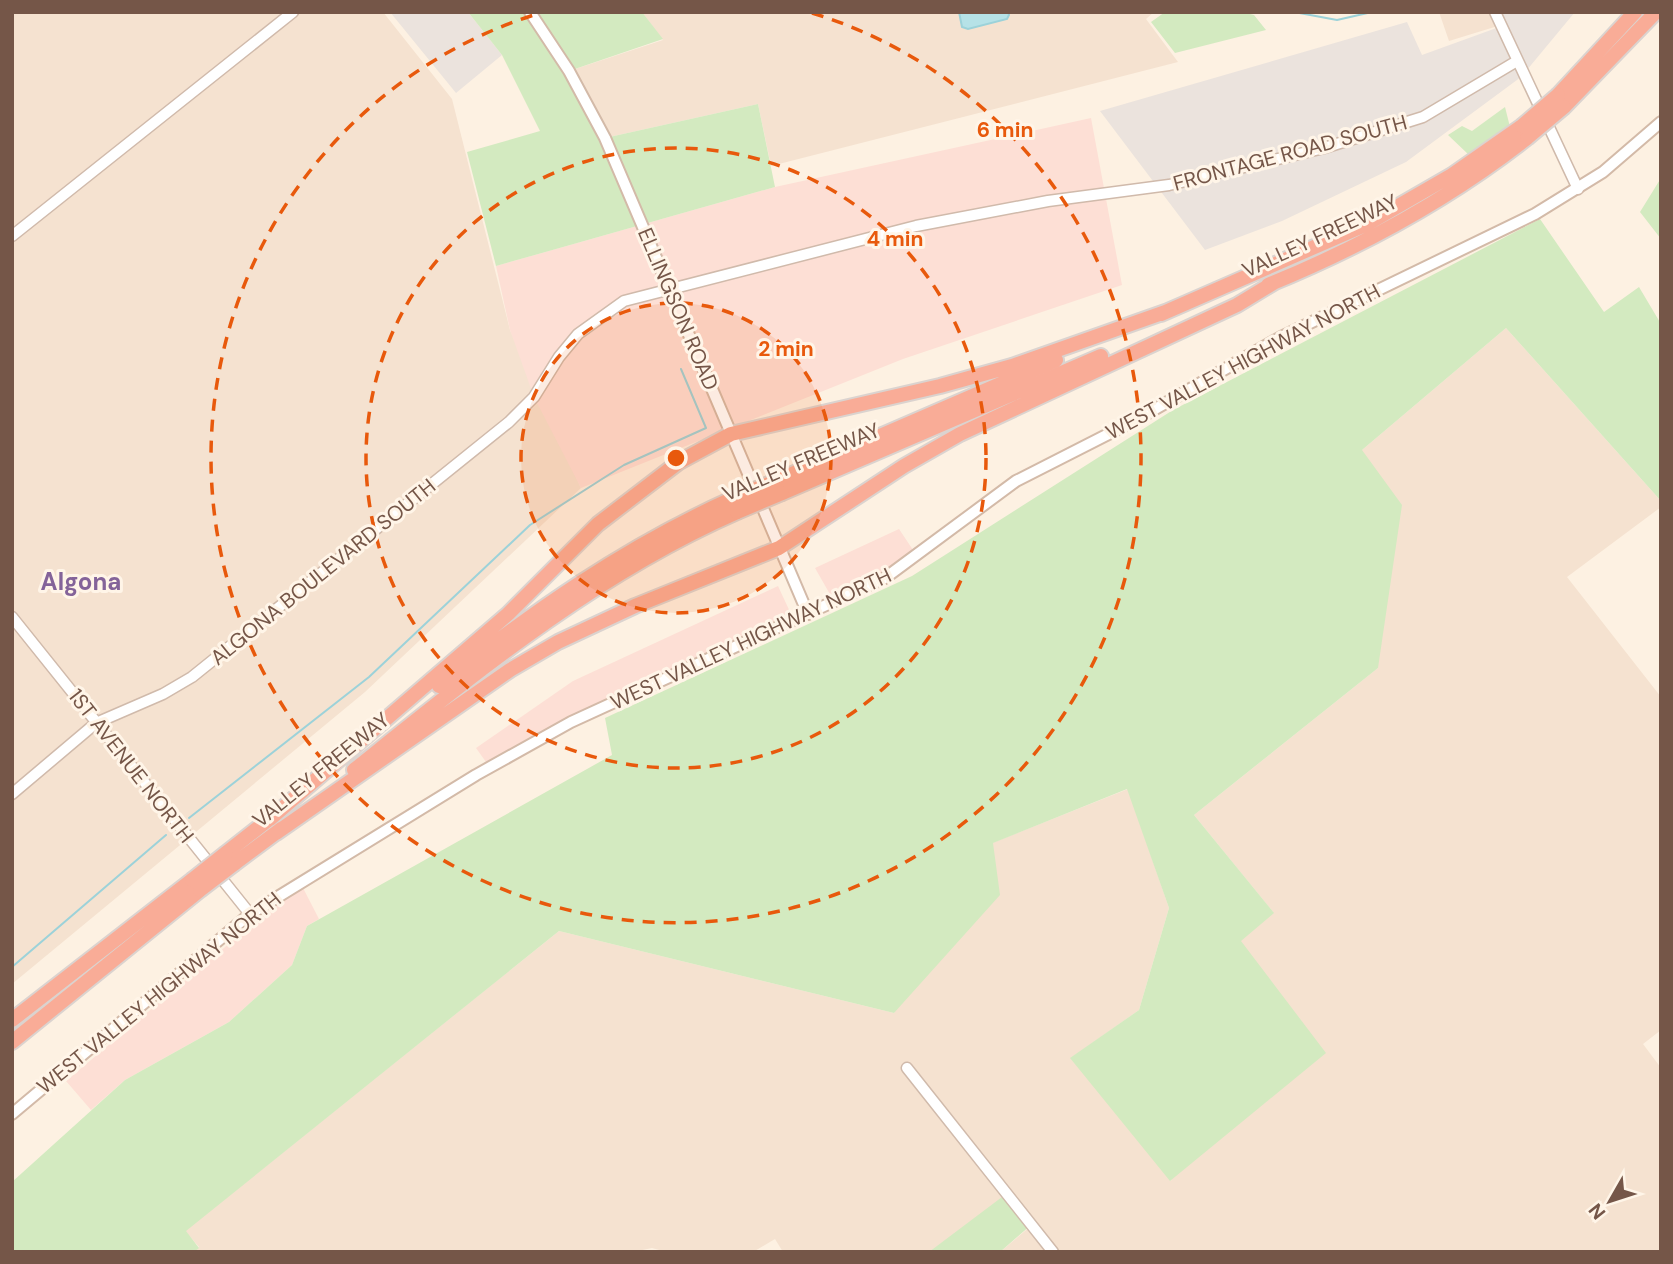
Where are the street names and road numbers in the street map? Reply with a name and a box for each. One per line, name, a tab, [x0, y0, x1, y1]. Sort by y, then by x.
street label: FRONTAGE ROAD SOUTH	[1170, 108, 1410, 198]
street label: VALLEY FREEWAY	[1238, 188, 1402, 284]
street label: ELLINGSON ROAD	[631, 223, 725, 395]
street label: WEST VALLEY HIGHWAY NORTH	[1101, 278, 1385, 446]
street label: VALLEY FREEWAY	[718, 416, 884, 508]
street label: ALGONA BOULEVARD SOUTH	[205, 472, 441, 672]
street label: WEST VALLEY HIGHWAY NORTH	[606, 561, 896, 717]
street label: 1ST AVENUE NORTH	[62, 683, 200, 849]
street label: VALLEY FREEWAY	[247, 706, 395, 834]
street label: WEST VALLEY HIGHWAY NORTH	[31, 886, 287, 1100]

